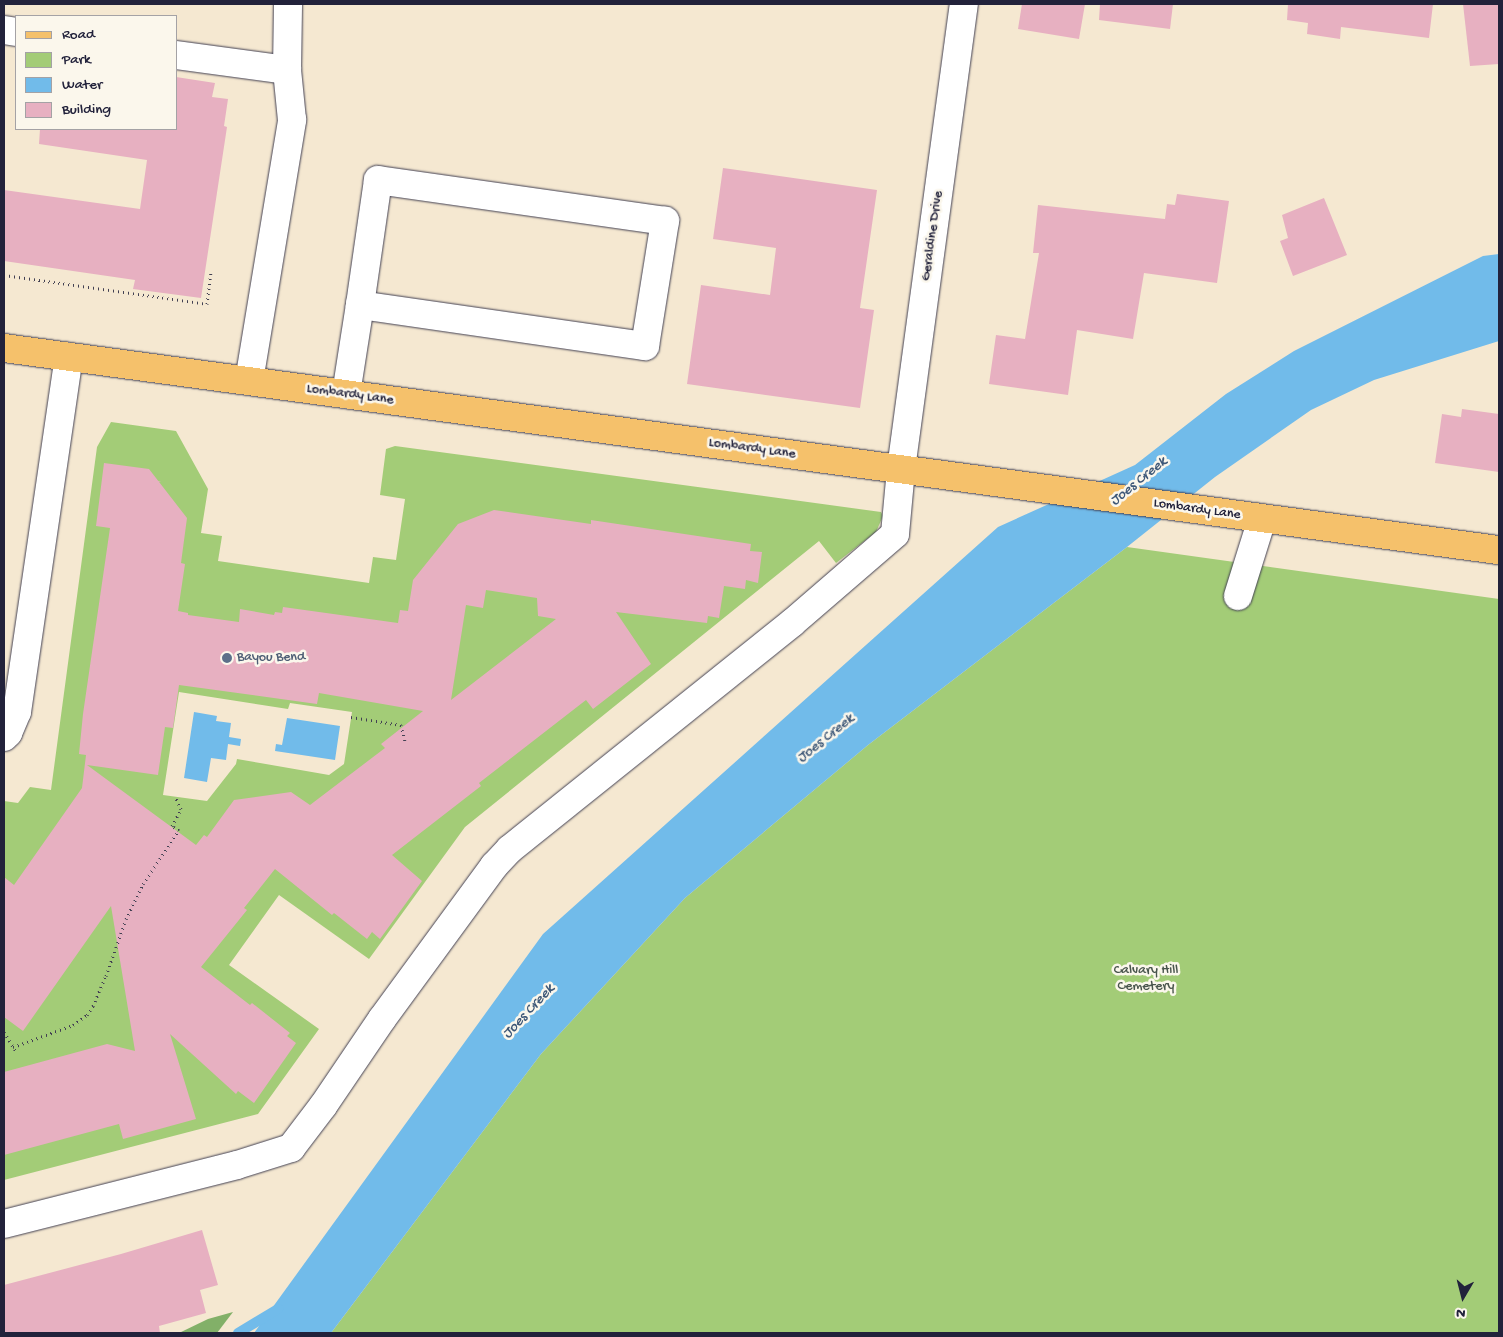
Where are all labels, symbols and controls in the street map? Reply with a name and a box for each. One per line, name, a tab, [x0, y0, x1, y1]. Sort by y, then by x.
legend	[15, 15, 178, 130]
text: Road	[62, 26, 95, 44]
text: Park	[62, 51, 91, 69]
text: Water	[62, 76, 102, 94]
text: Building	[62, 101, 111, 119]
street label: Geraldine Drive	[918, 190, 948, 282]
street label: Lombardy Lane	[305, 381, 395, 409]
street label: Lombardy Lane	[707, 435, 797, 463]
water label: Joes Creek	[1107, 454, 1171, 510]
street label: Lombardy Lane	[1152, 496, 1242, 524]
place label: Bayou Bend	[237, 650, 305, 666]
marker: Bayou Bend	[221, 652, 233, 664]
water label: Joes Creek	[794, 711, 858, 767]
park label: Calvary Hill Cemetery	[1114, 963, 1178, 996]
water label: Joes Creek	[499, 981, 559, 1043]
north arrow	[1438, 1272, 1488, 1322]
text: N	[1455, 1303, 1467, 1321]

